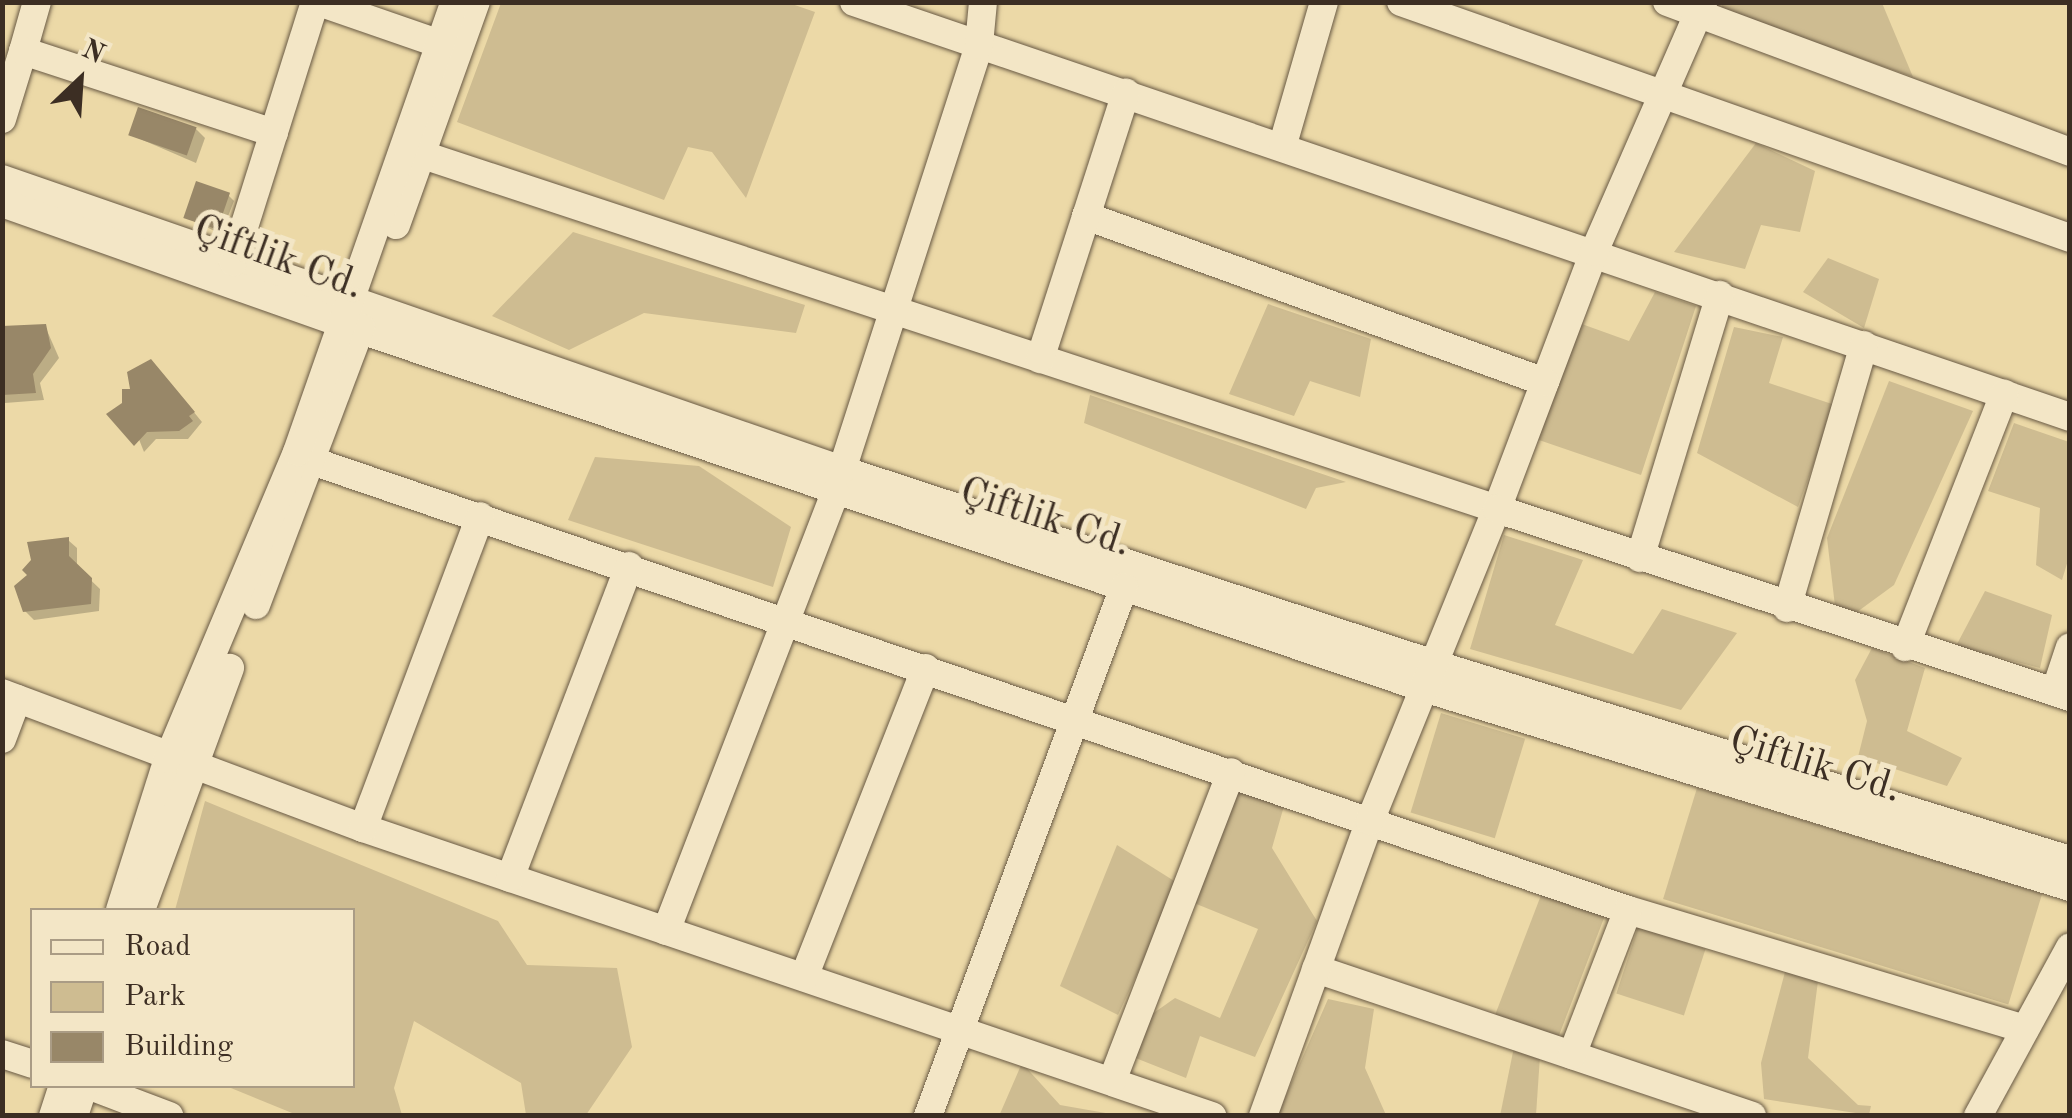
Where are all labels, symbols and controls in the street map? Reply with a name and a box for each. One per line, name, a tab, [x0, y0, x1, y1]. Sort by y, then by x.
north arrow	[30, 30, 130, 130]
text: N	[77, 36, 108, 70]
street label: Çiftlik Cd.	[186, 206, 370, 312]
street label: Çiftlik Cd.	[953, 469, 1137, 569]
street label: Çiftlik Cd.	[1723, 717, 1907, 815]
legend	[30, 908, 355, 1088]
text: Road	[124, 932, 191, 962]
text: Park	[124, 982, 186, 1012]
text: Building	[124, 1032, 233, 1062]

